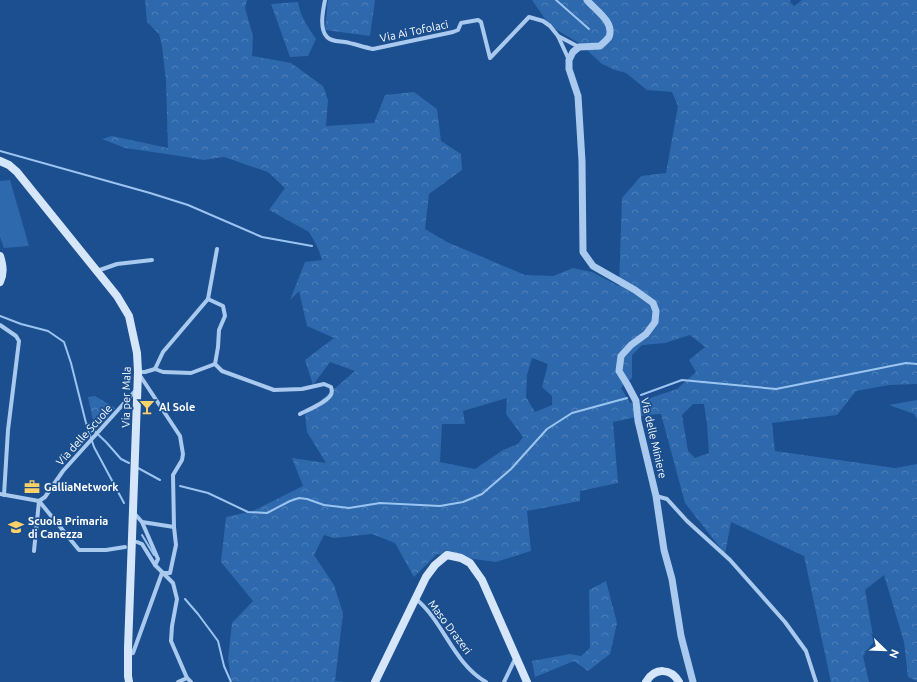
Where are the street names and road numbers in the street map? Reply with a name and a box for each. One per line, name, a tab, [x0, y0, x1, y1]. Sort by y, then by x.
street label: Via Ai Tofolaci	[379, 18, 449, 44]
street label: Via per Mala	[119, 366, 133, 428]
street label: Via delle Miniere	[639, 396, 669, 480]
street label: Via delle Scuole	[54, 402, 114, 468]
street label: Maso Drazeri	[426, 598, 474, 656]

